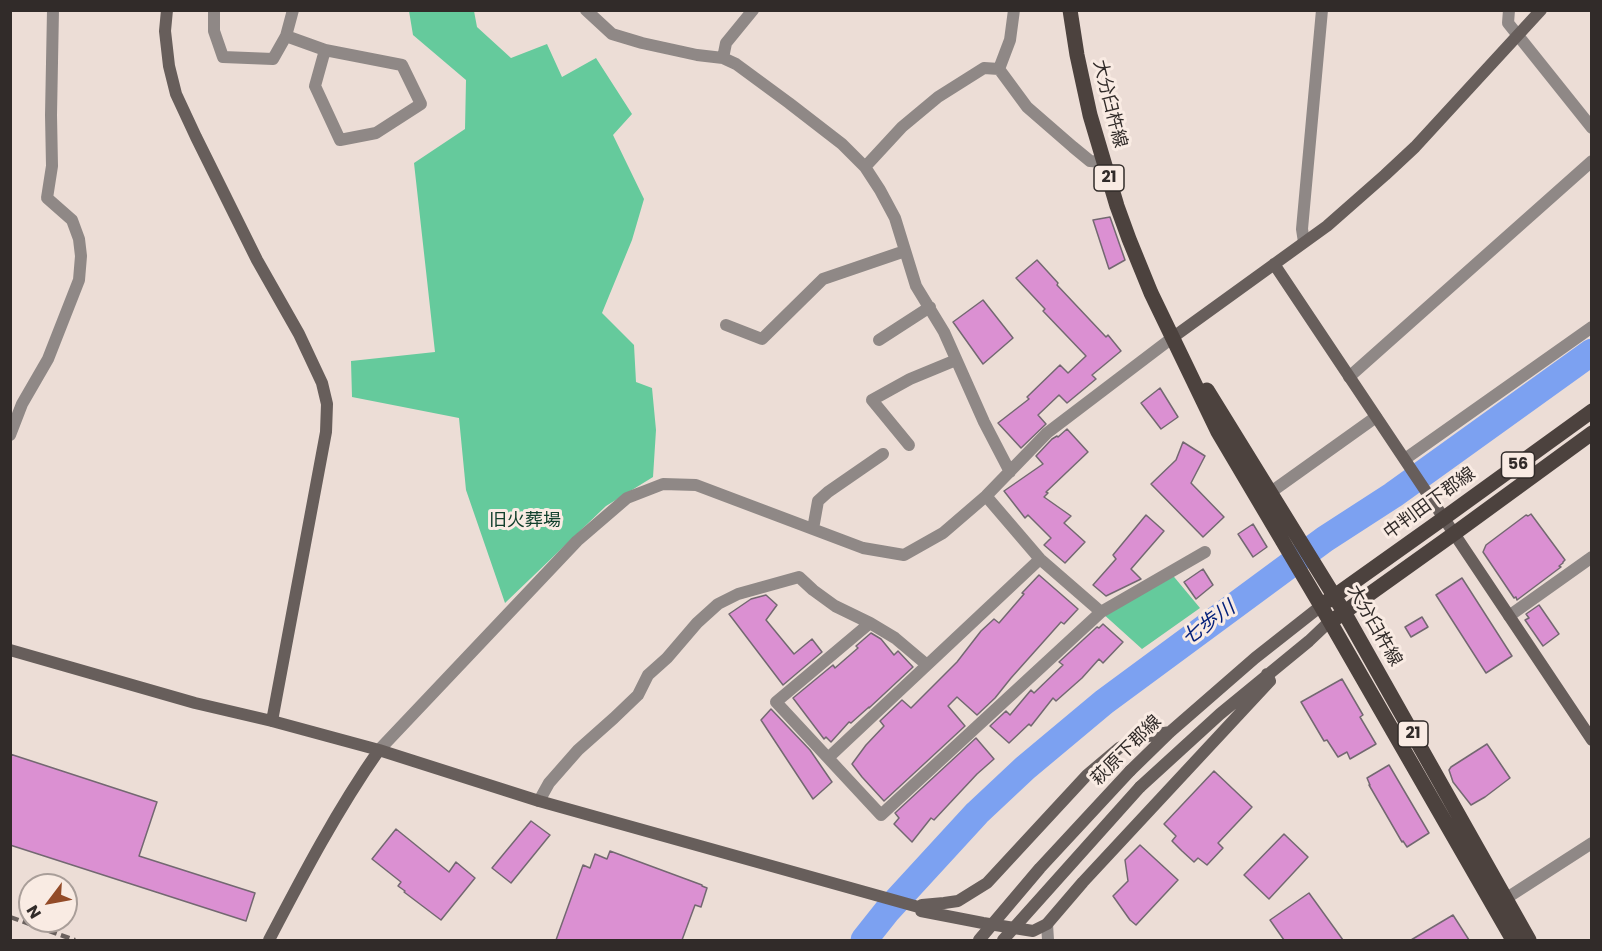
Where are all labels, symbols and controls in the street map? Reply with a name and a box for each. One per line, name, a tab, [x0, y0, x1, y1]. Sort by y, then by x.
street label: 大分臼杵線	[1088, 58, 1130, 150]
road number: 21	[1094, 165, 1124, 191]
road number: 56	[1502, 452, 1534, 478]
street label: 中判田下郡線	[1380, 464, 1480, 544]
park label: 旧火葬場	[489, 510, 561, 532]
street label: 大分臼杵線	[1342, 582, 1406, 670]
water label: 七歩川	[1178, 597, 1240, 651]
street label: 萩原下郡線	[1088, 712, 1166, 790]
road number: 21	[1398, 721, 1428, 747]
north arrow	[18, 873, 78, 933]
text: N	[21, 901, 47, 923]

